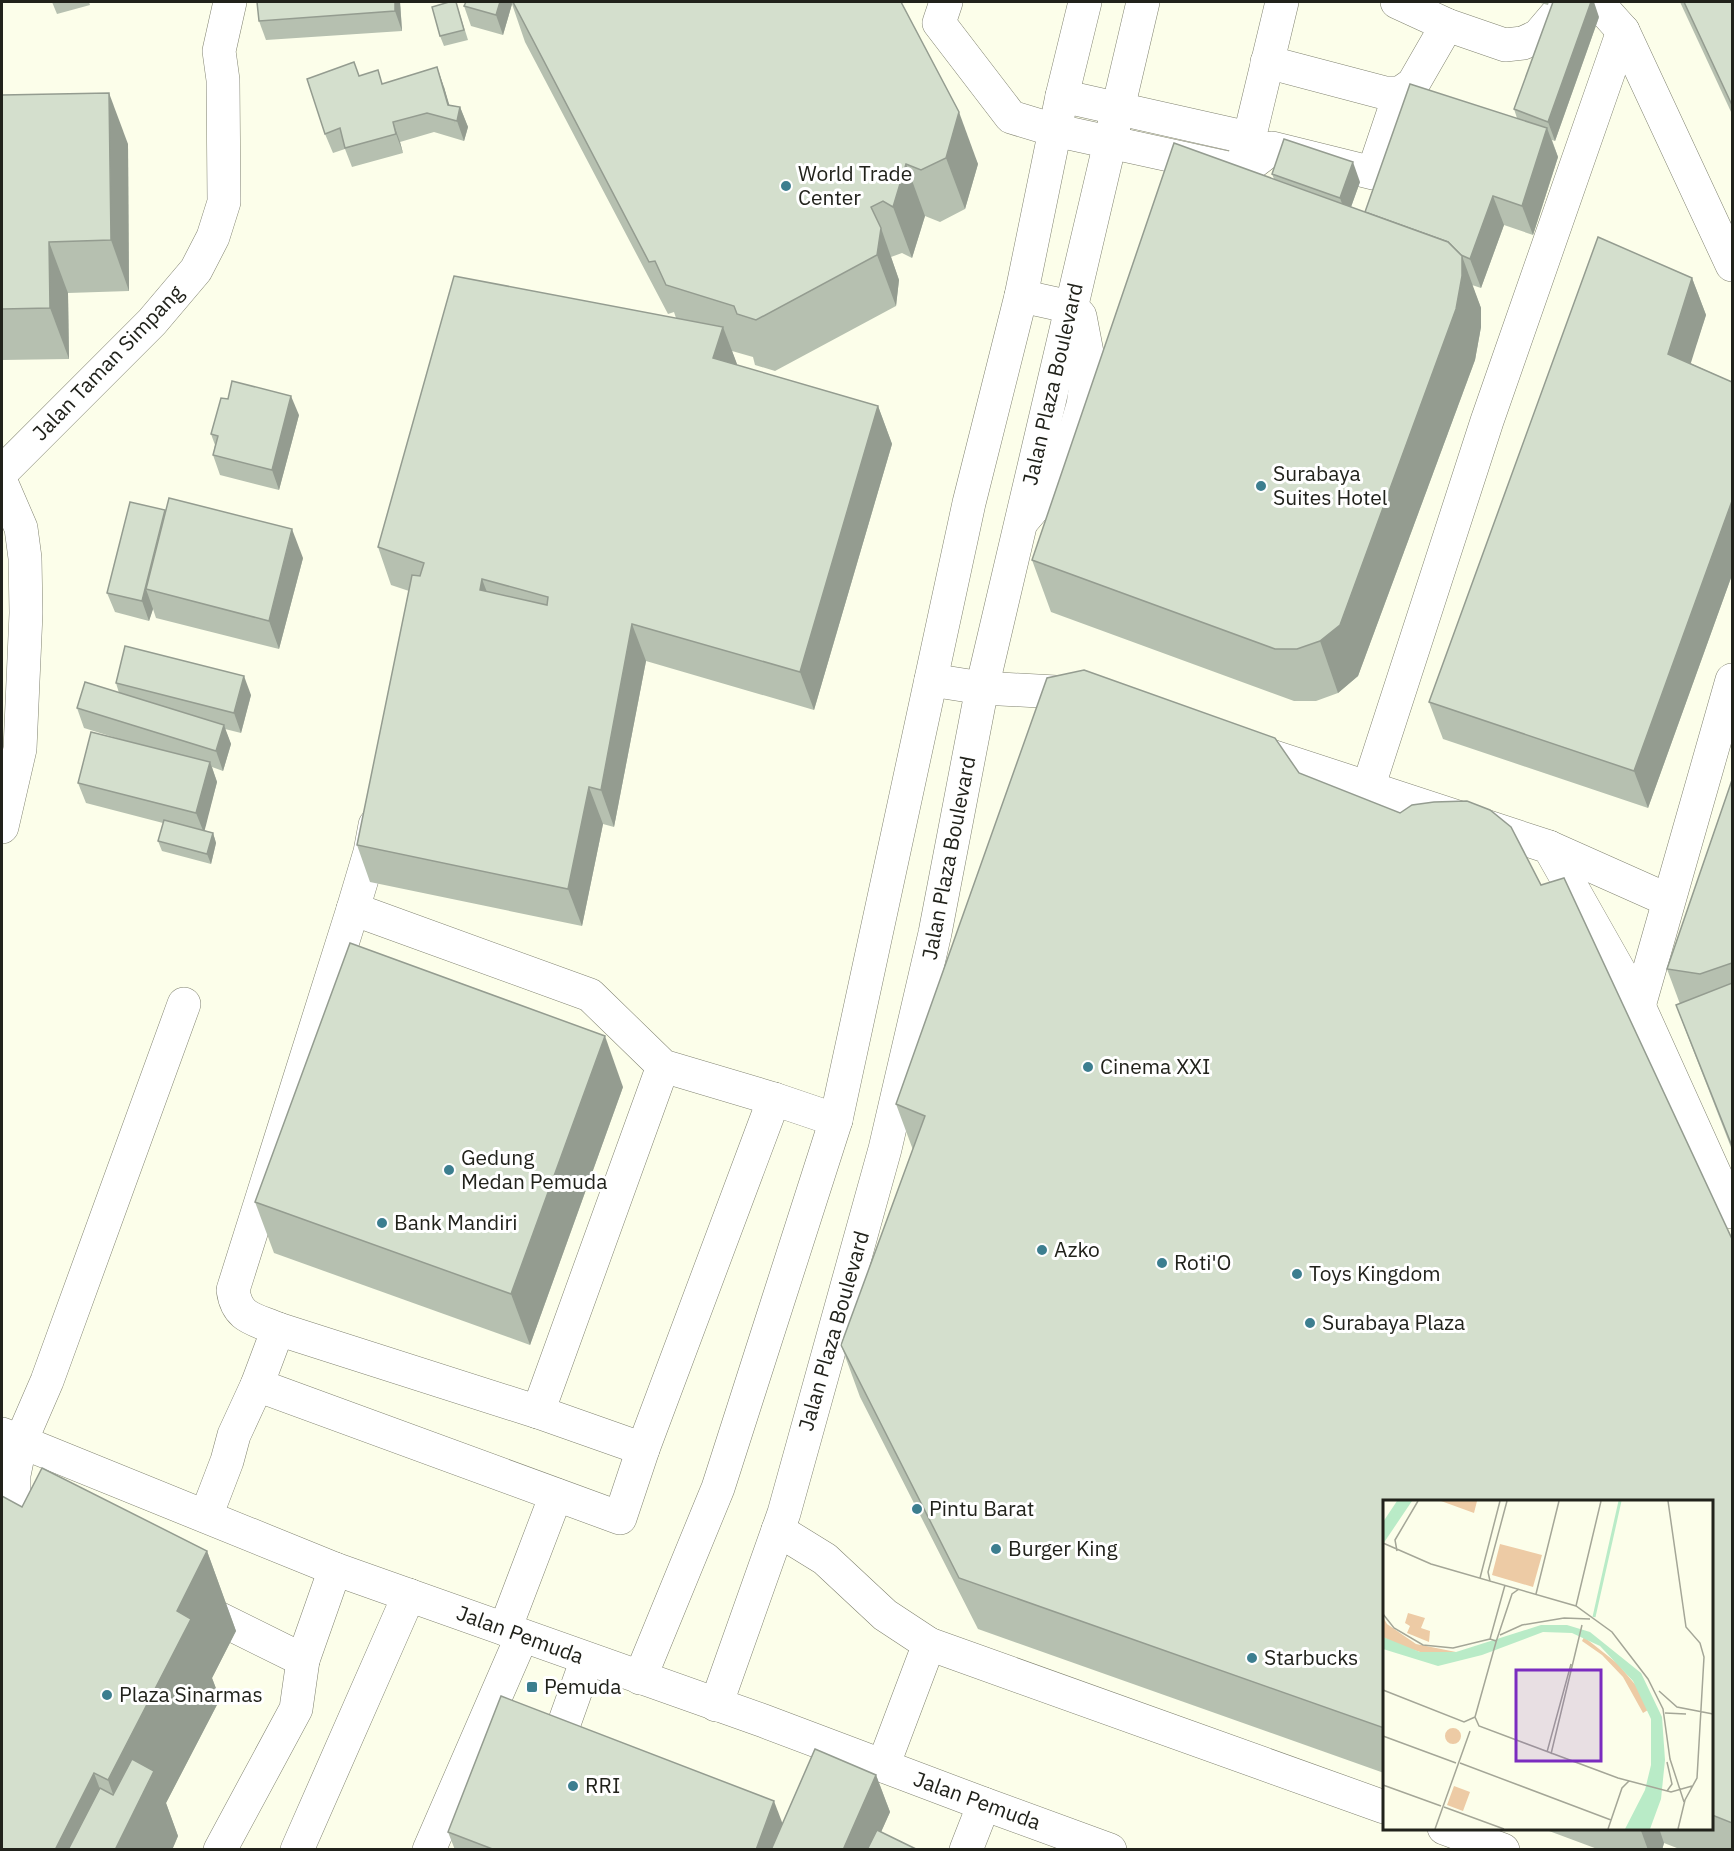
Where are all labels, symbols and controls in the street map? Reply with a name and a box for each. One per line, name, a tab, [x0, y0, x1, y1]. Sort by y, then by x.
place label: World Trade Center	[798, 159, 912, 211]
marker: World Trade Center	[779, 179, 793, 193]
street label: Jalan Taman Simpang	[26, 278, 189, 446]
street label: Jalan Plaza Boulevard	[1015, 280, 1089, 488]
place label: Surabaya Suites Hotel	[1273, 459, 1388, 511]
marker: Surabaya Suites Hotel	[1254, 479, 1268, 493]
street label: Jalan Plaza Boulevard	[915, 754, 982, 962]
place label: Cinema XXI	[1100, 1052, 1210, 1080]
marker: Cinema XXI	[1081, 1060, 1095, 1074]
place label: Gedung Medan Pemuda	[461, 1143, 607, 1195]
marker: Gedung Medan Pemuda	[442, 1163, 456, 1177]
place label: Bank Mandiri	[394, 1208, 517, 1236]
marker: Bank Mandiri	[375, 1216, 389, 1230]
street label: Jalan Plaza Boulevard	[791, 1227, 875, 1434]
place label: Azko	[1054, 1235, 1100, 1263]
marker: Azko	[1035, 1243, 1049, 1257]
place label: Roti'O	[1174, 1248, 1231, 1276]
marker: Roti'O	[1155, 1256, 1169, 1270]
place label: Toys Kingdom	[1309, 1259, 1441, 1287]
marker: Toys Kingdom	[1290, 1267, 1304, 1281]
place label: Surabaya Plaza	[1322, 1308, 1465, 1336]
marker: Surabaya Plaza	[1303, 1316, 1317, 1330]
place label: Pintu Barat	[929, 1494, 1034, 1522]
inset map	[1383, 1500, 1713, 1830]
marker: Pintu Barat	[910, 1502, 924, 1516]
place label: Burger King	[1008, 1534, 1118, 1562]
marker: Burger King	[989, 1542, 1003, 1556]
street label: Jalan Pemuda	[453, 1598, 588, 1670]
place label: Starbucks	[1264, 1643, 1358, 1671]
marker: Starbucks	[1245, 1651, 1259, 1665]
place label: Pemuda	[544, 1672, 622, 1700]
place label: Plaza Sinarmas	[119, 1680, 263, 1708]
marker: Pemuda	[525, 1680, 539, 1694]
marker: Plaza Sinarmas	[100, 1688, 114, 1702]
street label: Jalan Pemuda	[910, 1764, 1045, 1836]
place label: RRI	[585, 1771, 620, 1799]
marker: RRI	[566, 1779, 580, 1793]

